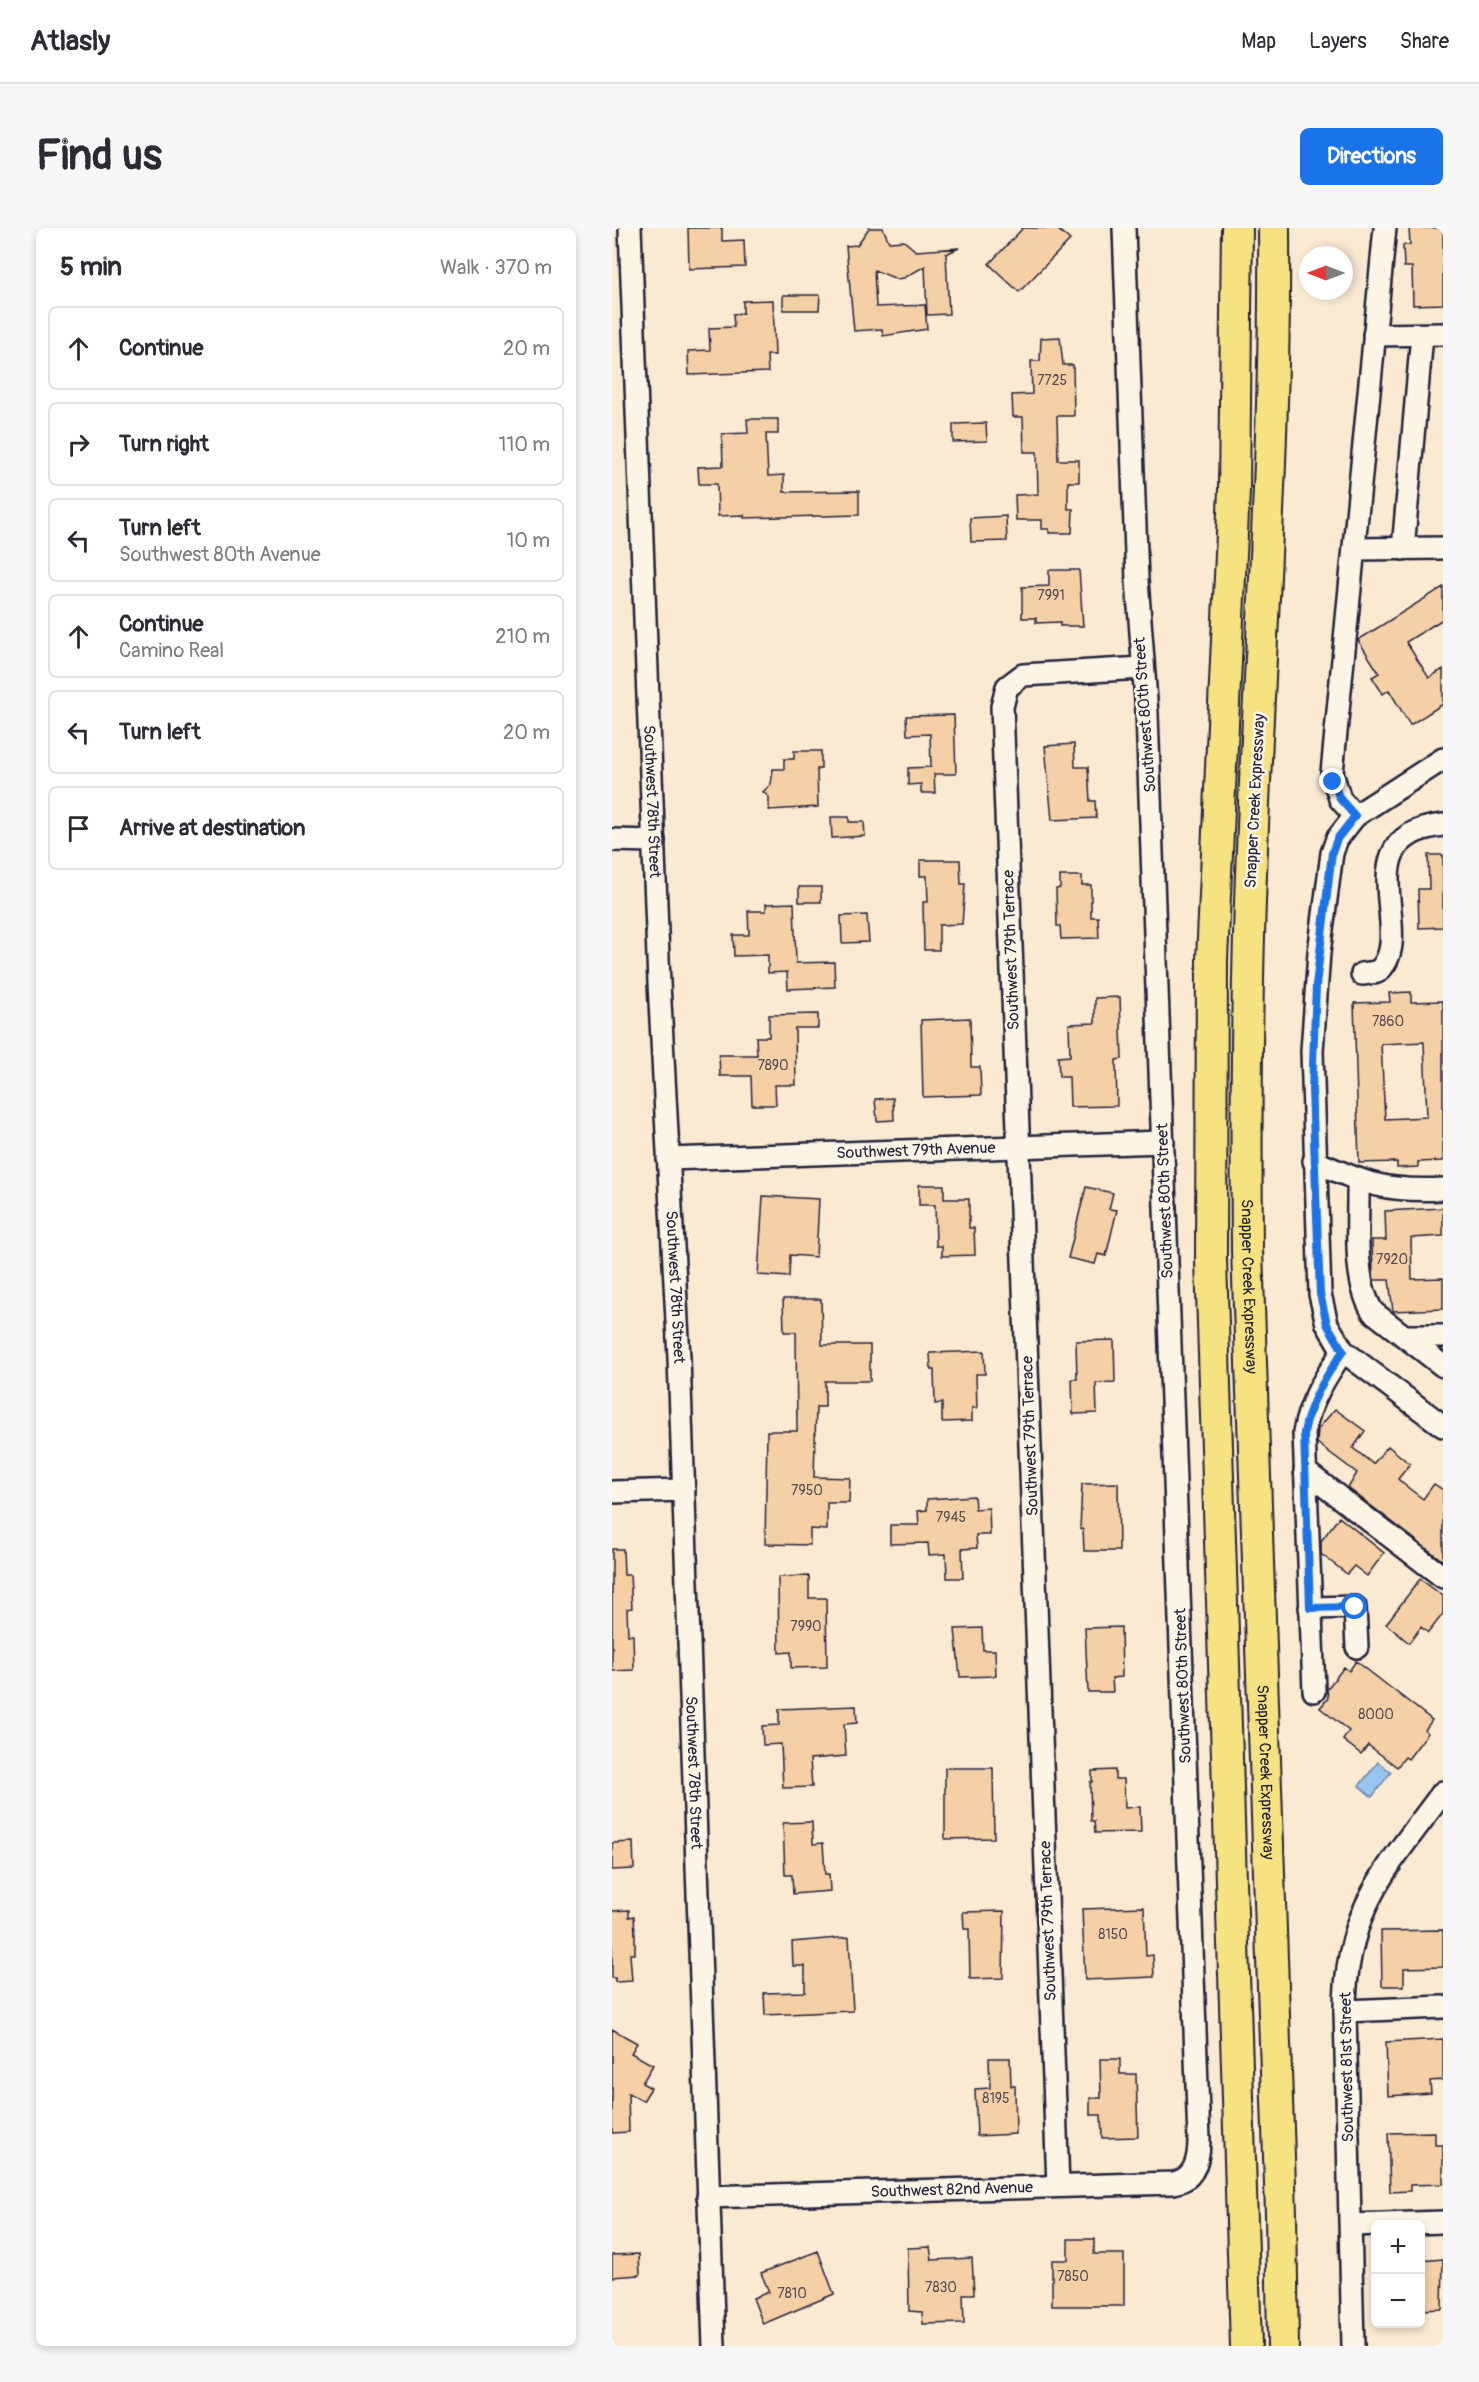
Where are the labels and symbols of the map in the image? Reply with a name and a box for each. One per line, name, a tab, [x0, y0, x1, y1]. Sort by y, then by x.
north arrow	[1299, 246, 1353, 300]
house number: 7725	[1037, 372, 1067, 389]
house number: 7991	[1037, 587, 1065, 604]
street label: Southwest 80th Street	[1130, 636, 1160, 793]
street label: Snapper Creek Expressway	[1240, 713, 1270, 889]
street label: Southwest 78th Street	[639, 725, 665, 879]
route end	[1319, 768, 1345, 794]
street label: Southwest 79th Terrace	[998, 869, 1024, 1031]
house number: 7860	[1372, 1013, 1404, 1030]
house number: 7890	[757, 1057, 789, 1074]
street label: Southwest 80th Street	[1152, 1122, 1178, 1279]
street label: Southwest 79th Avenue	[836, 1138, 996, 1163]
street label: Snapper Creek Expressway	[1237, 1199, 1261, 1374]
street label: Southwest 78th Street	[661, 1210, 689, 1364]
house number: 7920	[1376, 1251, 1408, 1268]
street label: Southwest 79th Terrace	[1017, 1355, 1043, 1517]
house number: 7950	[791, 1482, 823, 1499]
house number: 7945	[936, 1509, 966, 1526]
route start	[1341, 1593, 1367, 1619]
street label: Southwest 80th Street	[1170, 1607, 1196, 1764]
house number: 7990	[790, 1618, 822, 1635]
street label: Snapper Creek Expressway	[1252, 1684, 1279, 1860]
street label: Southwest 78th Street	[681, 1696, 706, 1850]
house number: 8000	[1358, 1706, 1394, 1723]
street label: Southwest 79th Terrace	[1035, 1840, 1061, 2002]
house number: 8150	[1098, 1926, 1128, 1943]
street label: Southwest 81st Street	[1336, 1991, 1358, 2142]
house number: 8195	[982, 2090, 1010, 2107]
street label: Southwest 82nd Avenue	[870, 2177, 1033, 2202]
house number: 7850	[1057, 2268, 1089, 2285]
house number: 7830	[925, 2279, 957, 2296]
house number: 7810	[777, 2285, 807, 2302]

